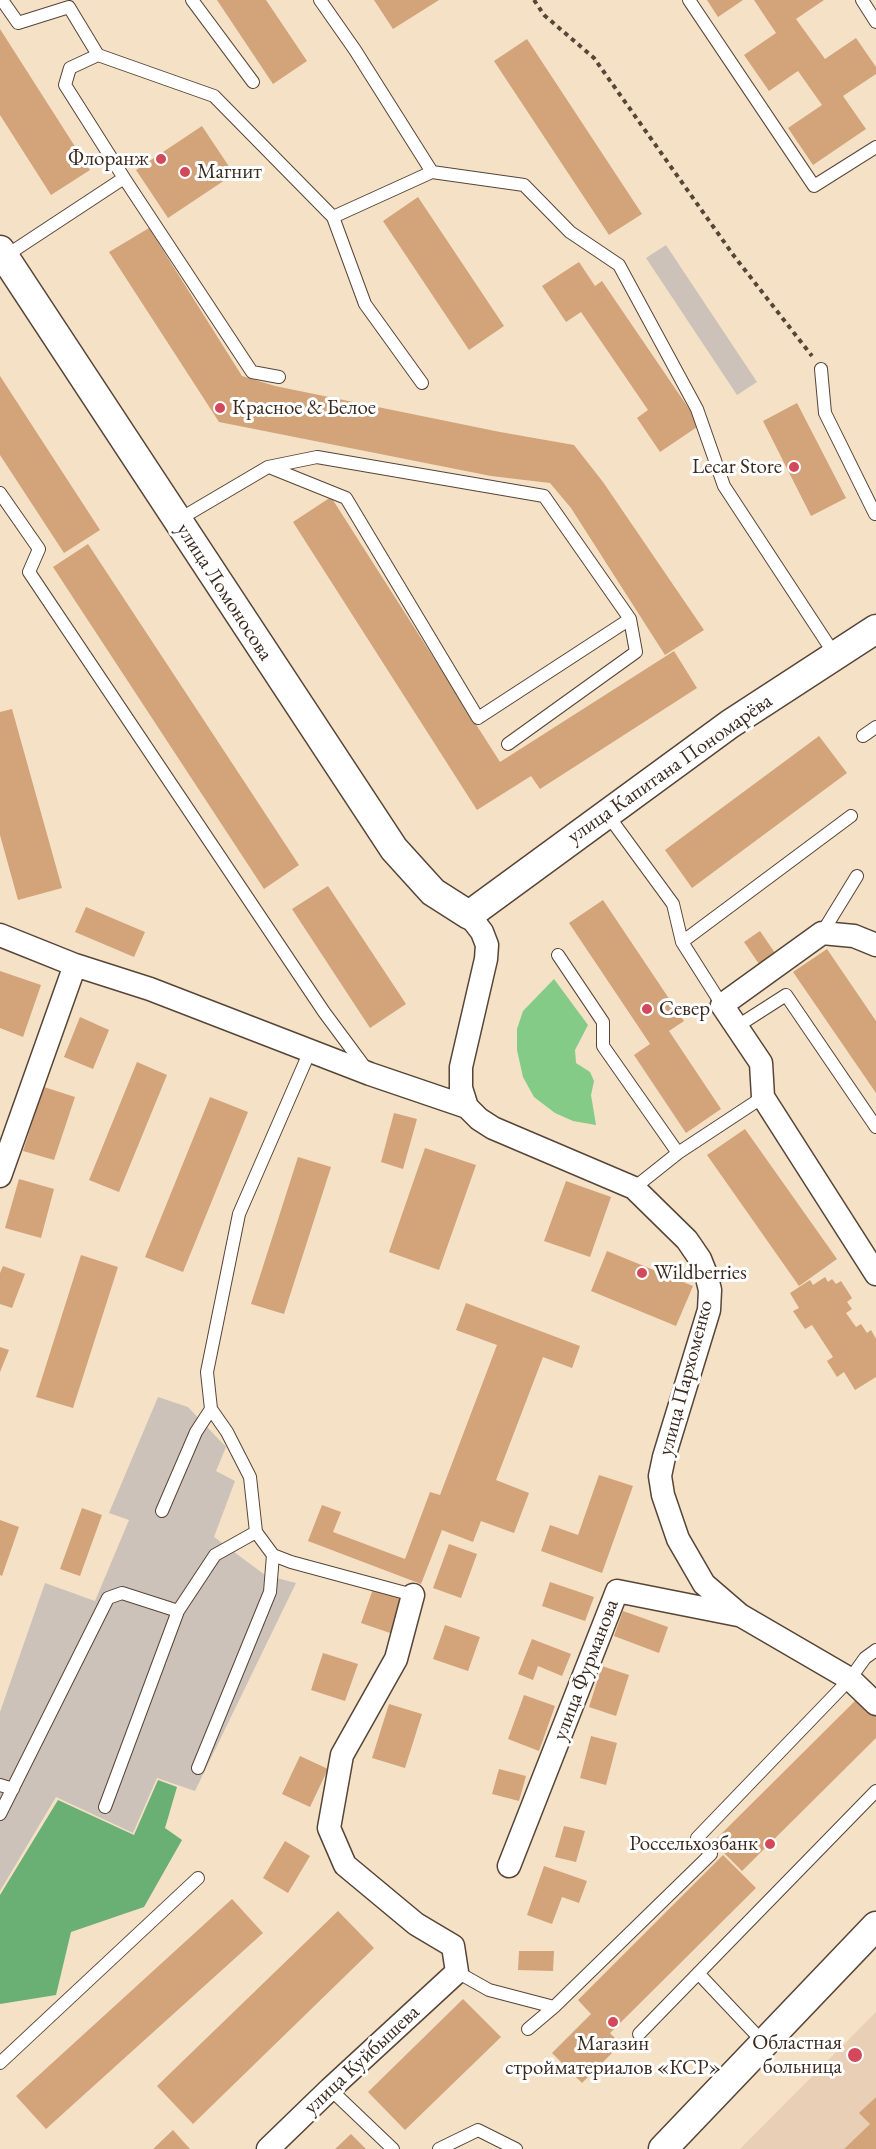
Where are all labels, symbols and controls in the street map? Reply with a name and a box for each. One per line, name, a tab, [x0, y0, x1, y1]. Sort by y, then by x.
place label: Флоранж	[68, 146, 149, 172]
marker: Флоранж	[154, 152, 168, 166]
place label: Магнит	[197, 159, 262, 185]
marker: Магнит	[178, 165, 192, 179]
place label: Красное & Белое	[232, 395, 376, 421]
marker: Красное & Белое	[213, 401, 227, 415]
place label: Lecar Store	[692, 454, 782, 480]
marker: Lecar Store	[787, 460, 801, 474]
street label: улица Ломоносова	[170, 518, 278, 666]
street label: улица Капитана Пономарёва	[563, 689, 777, 849]
place label: Север	[659, 996, 710, 1022]
marker: Север	[640, 1002, 654, 1016]
place label: Wildberries	[654, 1260, 747, 1286]
marker: Wildberries	[635, 1266, 649, 1280]
street label: улица Пархоменко	[653, 1297, 719, 1459]
street label: улица Фурманова	[547, 1596, 625, 1744]
place label: Россельхозбанк	[629, 1831, 758, 1857]
marker: Россельхозбанк	[763, 1837, 777, 1851]
street label: улица Куйбышева	[299, 2000, 425, 2120]
marker: Магазин стройматериалов «КСР»	[606, 2015, 620, 2029]
place label: Областная больница	[752, 2030, 842, 2080]
place label: Магазин стройматериалов «КСР»	[505, 2031, 721, 2081]
marker: Областная больница	[846, 2046, 864, 2064]

